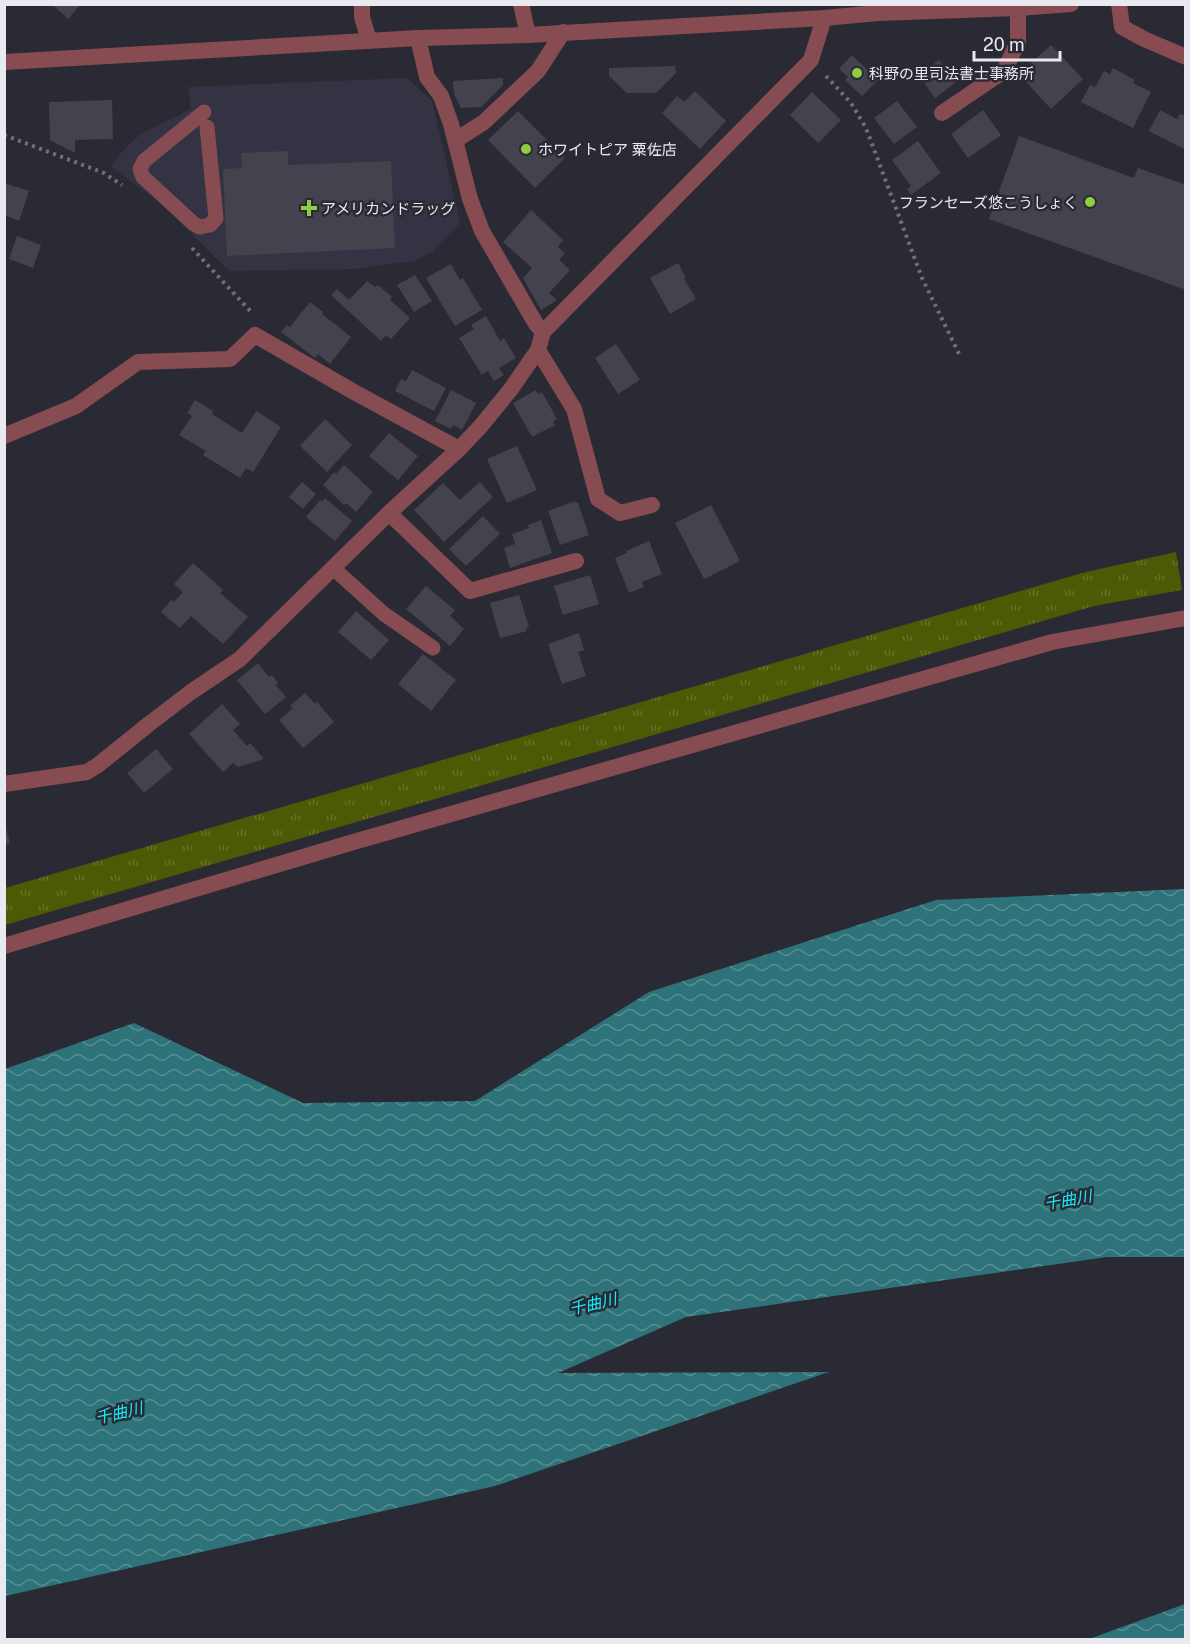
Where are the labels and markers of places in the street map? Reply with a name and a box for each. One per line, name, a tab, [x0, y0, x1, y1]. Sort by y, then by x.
place label: 科野の里司法書士事務所	[869, 65, 1034, 82]
marker: 科野の里司法書士事務所	[850, 66, 864, 80]
place label: ホワイトピア 粟佐店	[538, 141, 677, 158]
marker: ホワイトピア 粟佐店	[519, 142, 533, 156]
place label: フランセーズ悠こうしょく	[899, 194, 1078, 211]
marker: フランセーズ悠こうしょく	[1083, 195, 1097, 209]
place label: アメリカンドラッグ	[321, 200, 455, 217]
marker: アメリカンドラッグ	[302, 201, 316, 215]

